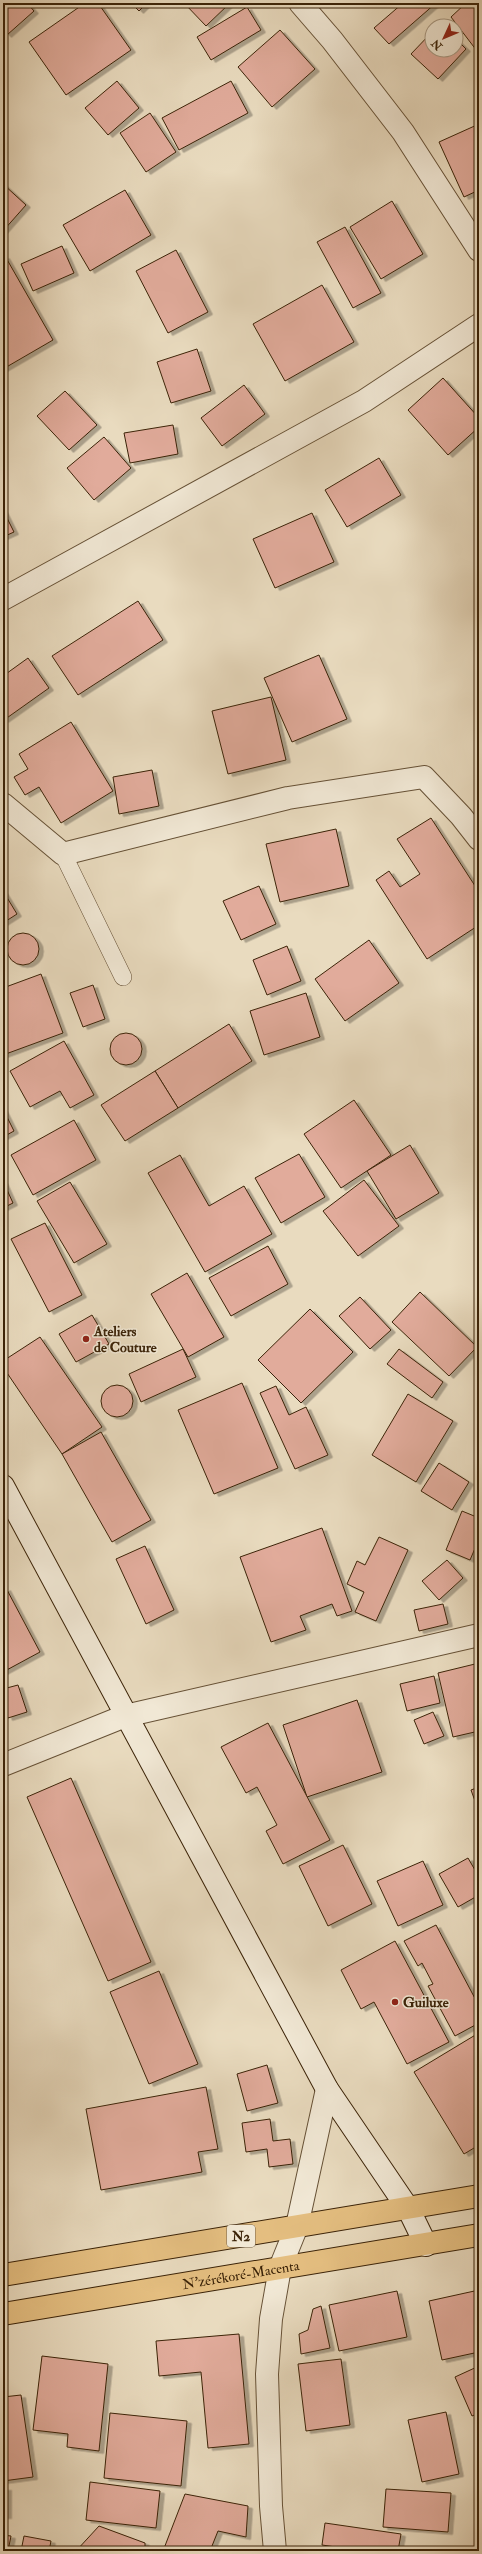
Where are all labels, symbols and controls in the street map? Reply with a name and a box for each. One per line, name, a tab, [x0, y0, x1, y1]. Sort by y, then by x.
north arrow	[424, 18, 464, 58]
text: N	[428, 36, 446, 53]
place label: Ateliers de Couture	[93, 1323, 157, 1356]
marker: Ateliers de Couture	[81, 1334, 91, 1344]
place label: Guiluxe	[403, 1994, 449, 2011]
marker: Guiluxe	[390, 1997, 400, 2007]
road number: N2	[227, 2225, 255, 2247]
street label: N'zérékoré-Macenta	[181, 2257, 301, 2293]

